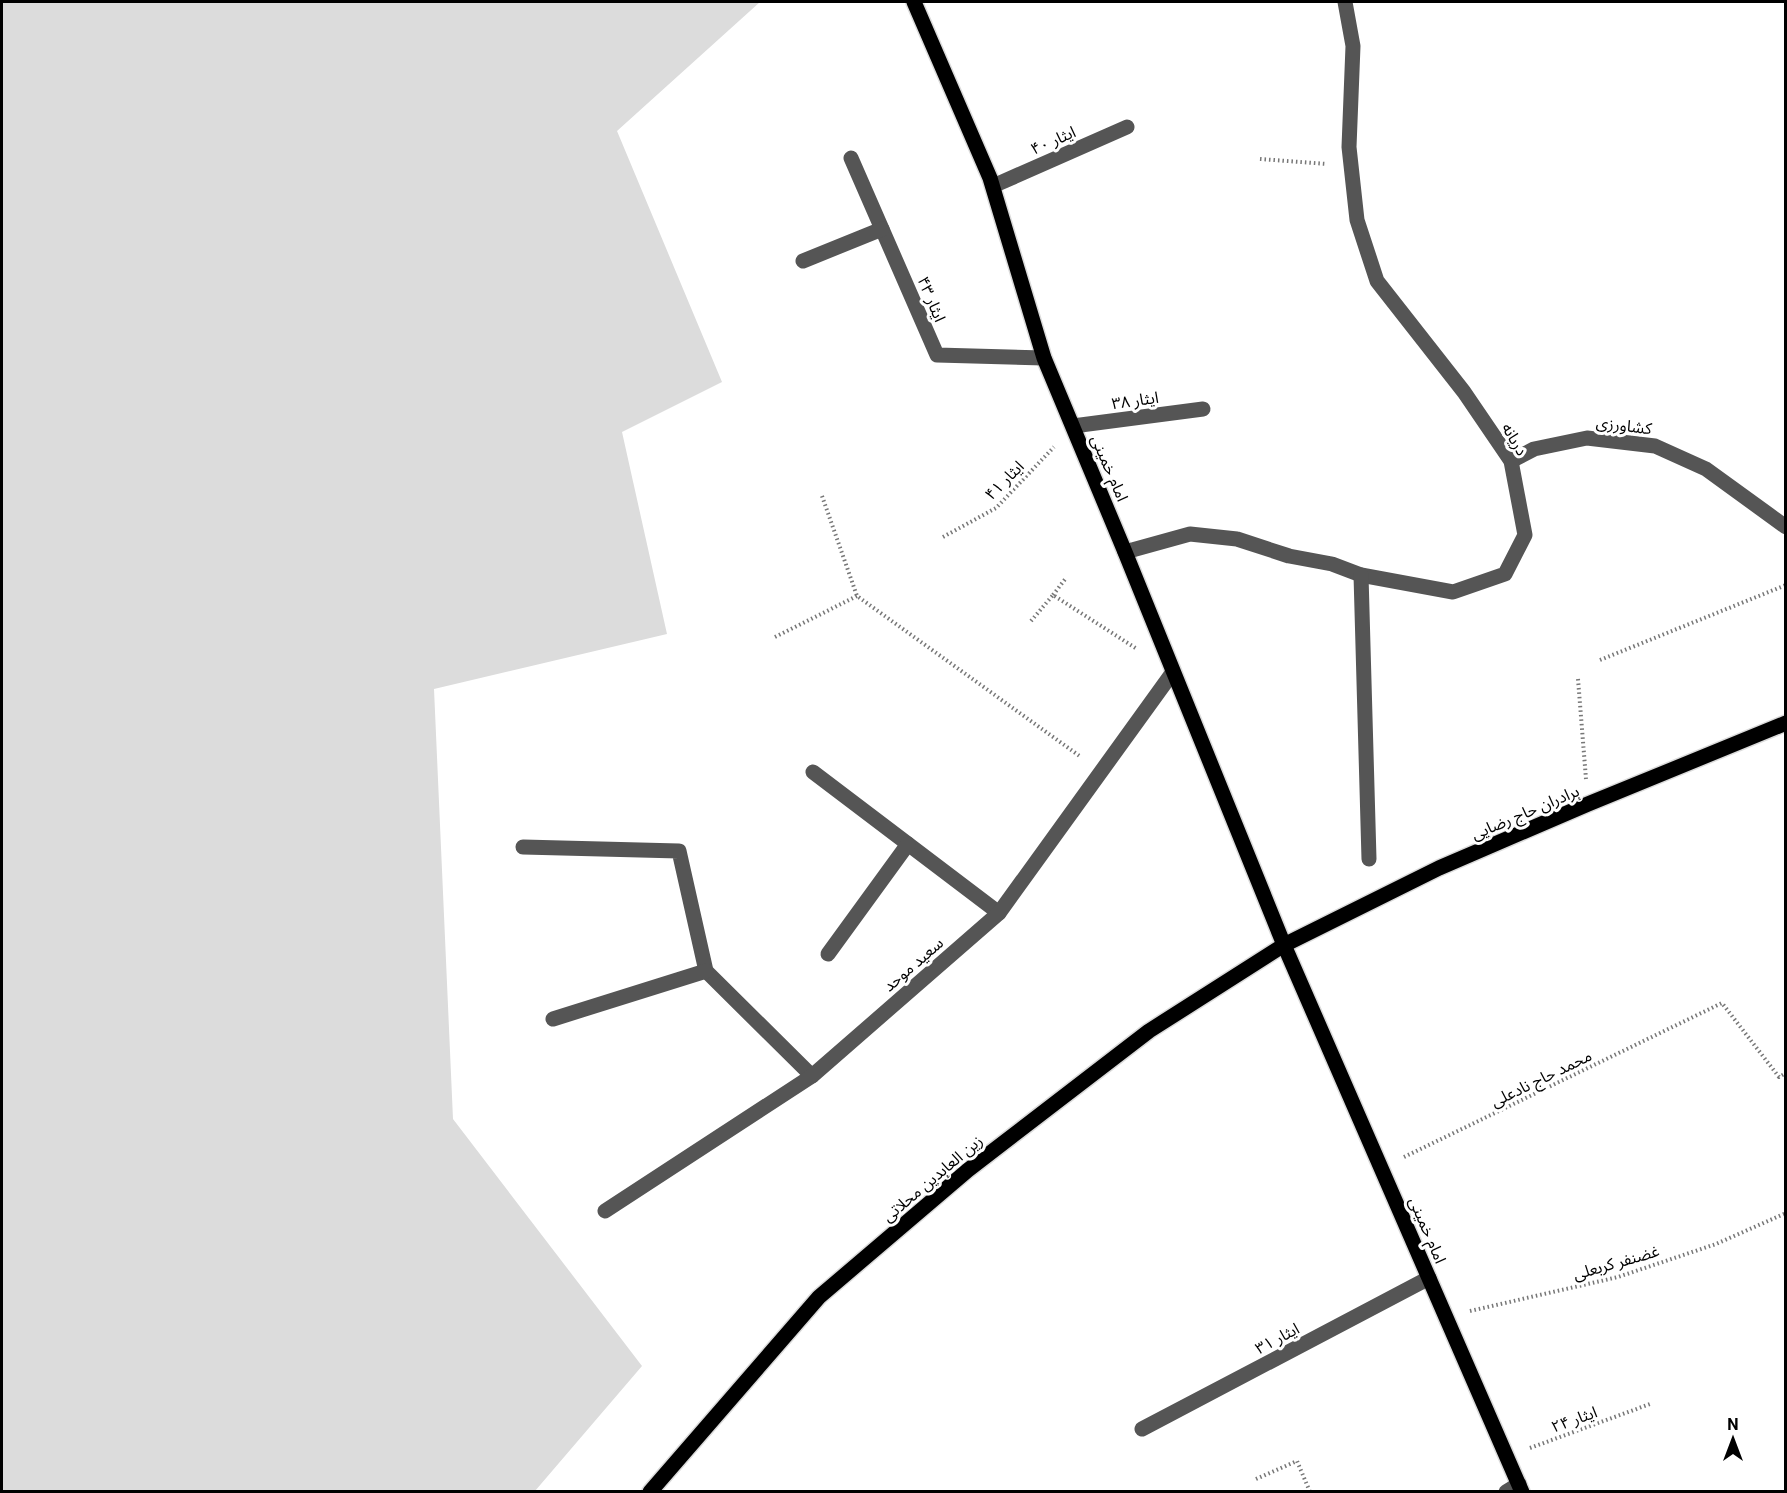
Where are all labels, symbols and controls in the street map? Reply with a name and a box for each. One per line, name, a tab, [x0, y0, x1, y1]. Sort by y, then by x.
street label: ایثار ۴۰	[1028, 122, 1079, 159]
street label: ایثار ۴۳	[914, 274, 950, 325]
street label: ایثار ۳۸	[1110, 388, 1160, 413]
street label: کشاورزی	[1595, 413, 1653, 438]
street label: دریانه	[1498, 420, 1531, 459]
street label: امام خمینی	[1084, 432, 1132, 506]
street label: ایثار ۴۱	[981, 457, 1028, 504]
street label: برادران حاج رضایی	[1468, 781, 1583, 846]
street label: سعید موحد	[879, 933, 947, 996]
street label: محمد حاج نادعلی	[1488, 1046, 1596, 1114]
street label: زین العابدین محلاتی	[878, 1131, 986, 1226]
street label: امام خمینی	[1402, 1194, 1450, 1268]
street label: غضنفر کربعلی	[1571, 1241, 1661, 1284]
street label: ایثار ۳۱	[1252, 1319, 1303, 1358]
street label: ایثار ۲۴	[1549, 1402, 1600, 1436]
north arrow	[1703, 1409, 1763, 1469]
text: N	[1727, 1415, 1739, 1434]

